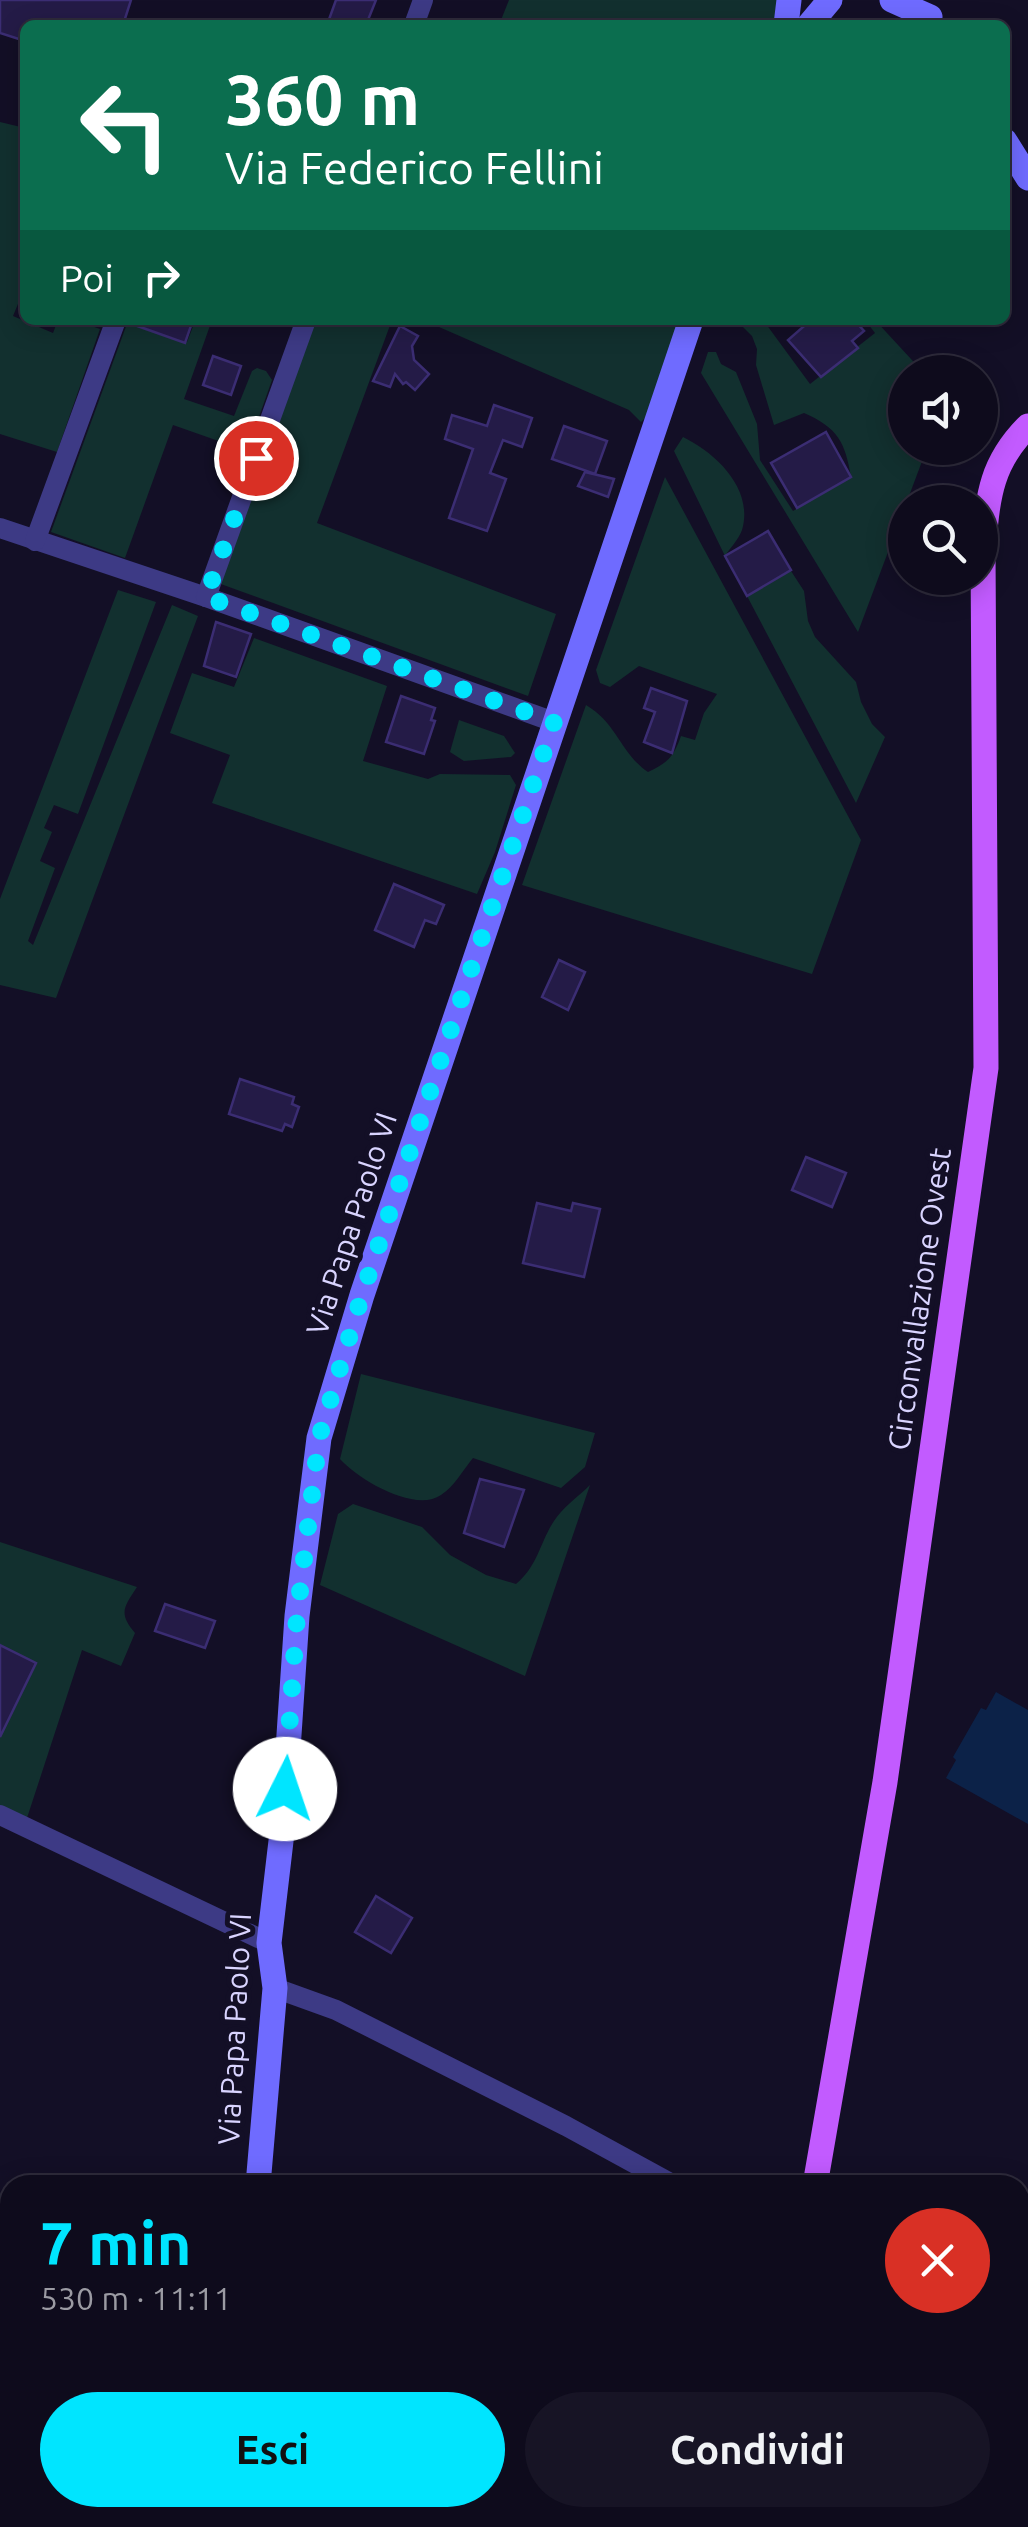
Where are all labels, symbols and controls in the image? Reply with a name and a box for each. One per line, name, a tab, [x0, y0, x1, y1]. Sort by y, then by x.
icon: left	[60, 60, 190, 190]
text: 360 m	[225, 60, 420, 138]
text: Via Federico Fellini	[225, 142, 604, 193]
icon: right	[134, 250, 189, 305]
text: Poi	[60, 257, 114, 299]
map controls	[888, 355, 998, 595]
button: sound	[888, 355, 998, 465]
pin	[214, 416, 299, 501]
icon: arrive	[229, 431, 284, 486]
button: search	[888, 485, 998, 595]
street label: Via Papa Paolo VI	[299, 1108, 403, 1339]
street label: Circonvallazione Ovest	[881, 1145, 957, 1452]
position arrow	[233, 1737, 337, 1841]
street label: Via Papa Paolo VI	[211, 1912, 257, 2146]
button: close	[885, 2208, 990, 2313]
text: 7 min	[40, 2209, 192, 2276]
text: 530 m · 11:11	[40, 2280, 232, 2316]
button: Esci	[40, 2392, 505, 2507]
button: Condividi	[525, 2392, 990, 2507]

